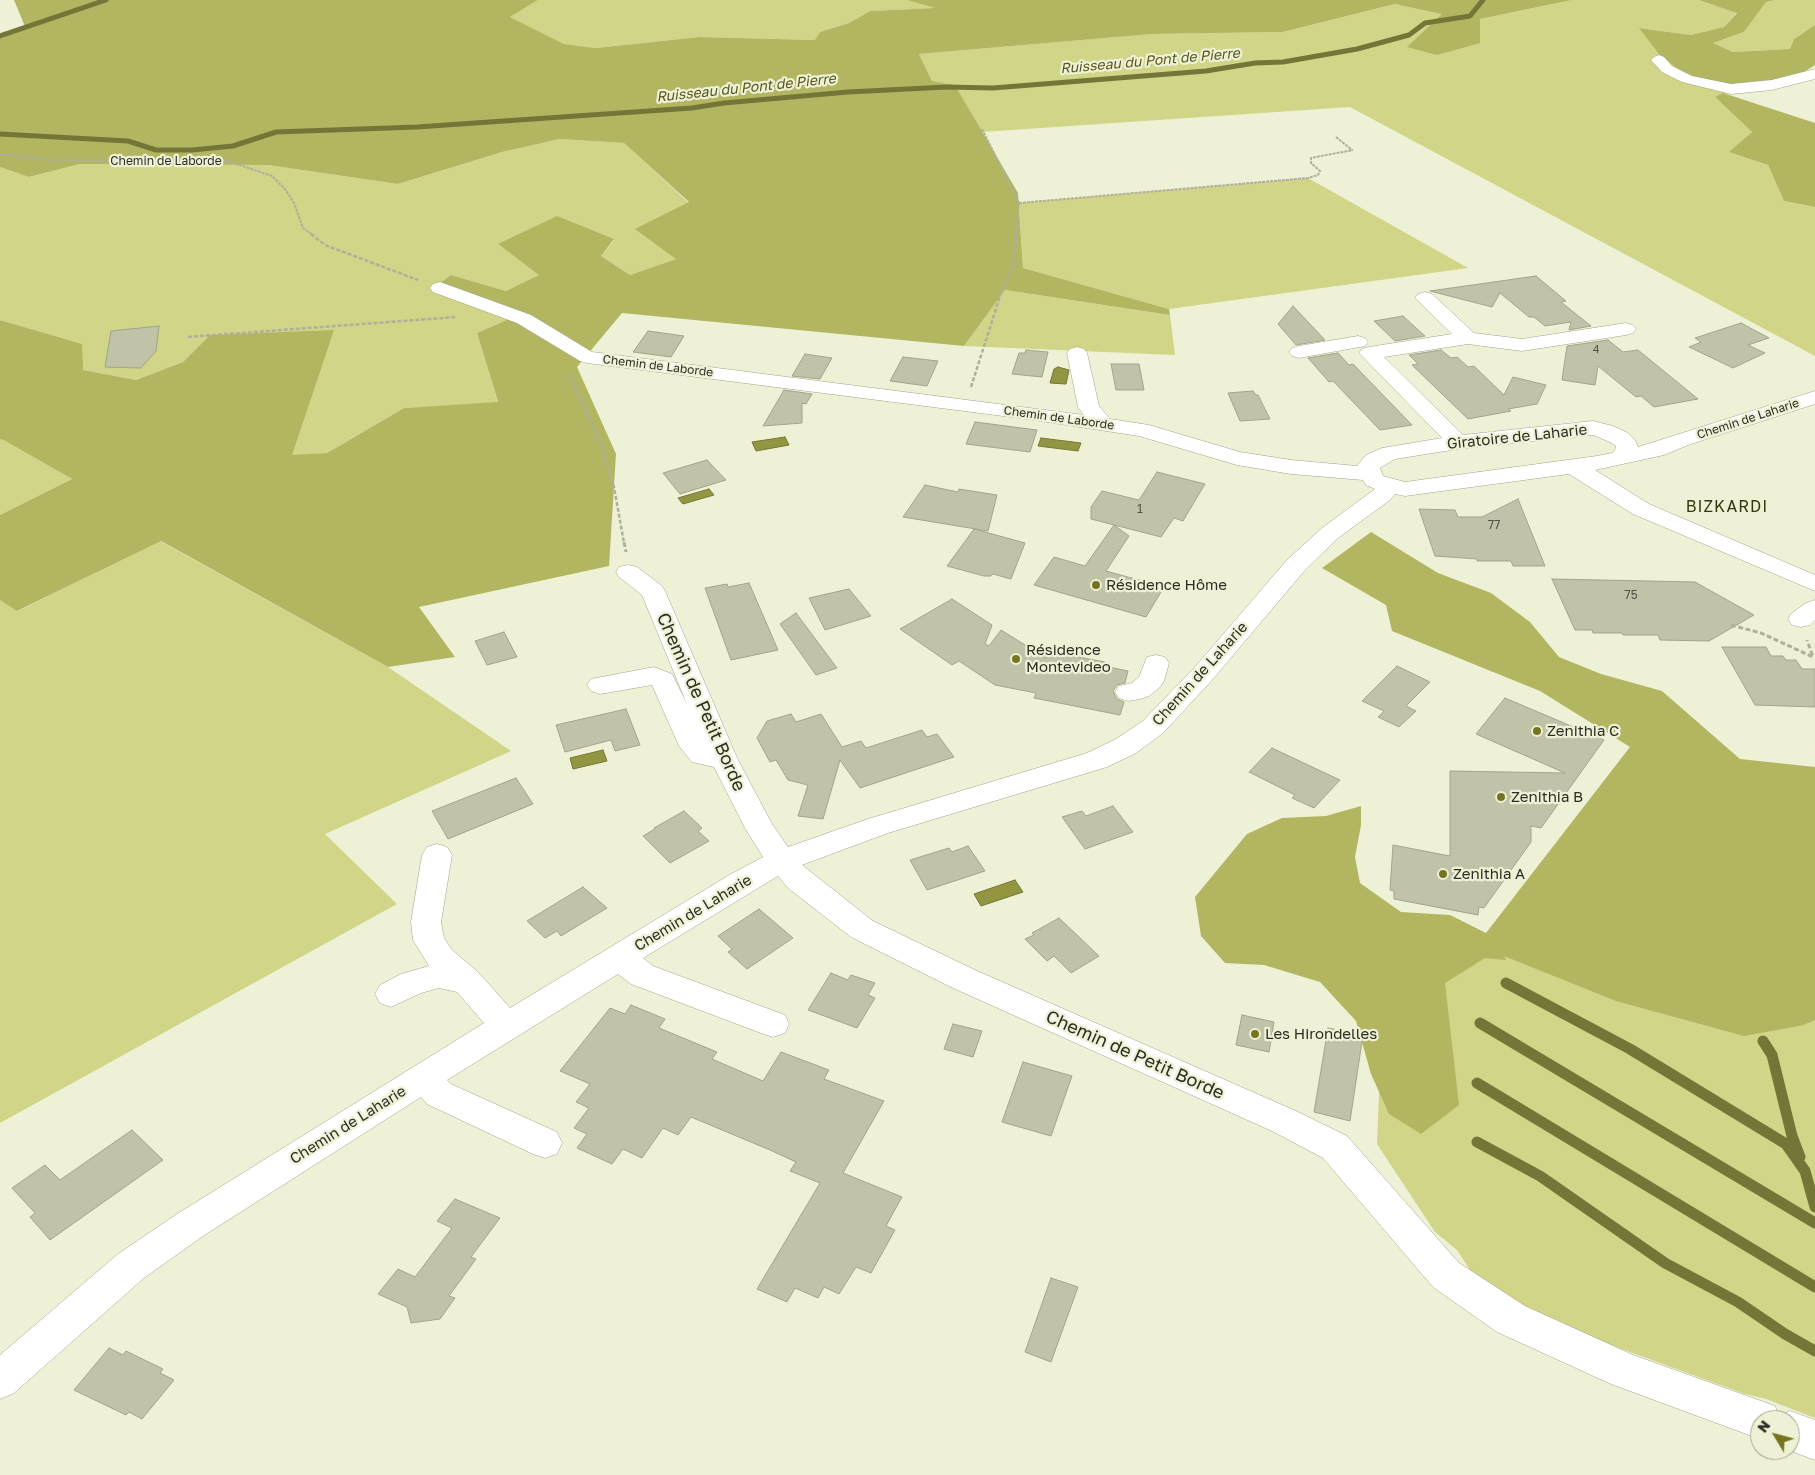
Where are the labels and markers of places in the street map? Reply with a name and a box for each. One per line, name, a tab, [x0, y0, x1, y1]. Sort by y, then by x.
place label: Résidence Hôme	[1106, 576, 1227, 594]
marker: Résidence Hôme	[1090, 579, 1102, 591]
place label: Résidence Montevideo	[1026, 641, 1111, 676]
marker: Résidence Montevideo	[1010, 653, 1022, 665]
place label: Zenithia C	[1547, 722, 1619, 740]
marker: Zenithia C	[1531, 725, 1543, 737]
place label: Zenithia B	[1511, 788, 1583, 806]
marker: Zenithia B	[1495, 791, 1507, 803]
place label: Zenithia A	[1453, 865, 1525, 883]
marker: Zenithia A	[1437, 868, 1449, 880]
place label: Les Hirondelles	[1265, 1025, 1377, 1043]
marker: Les Hirondelles	[1249, 1028, 1261, 1040]

